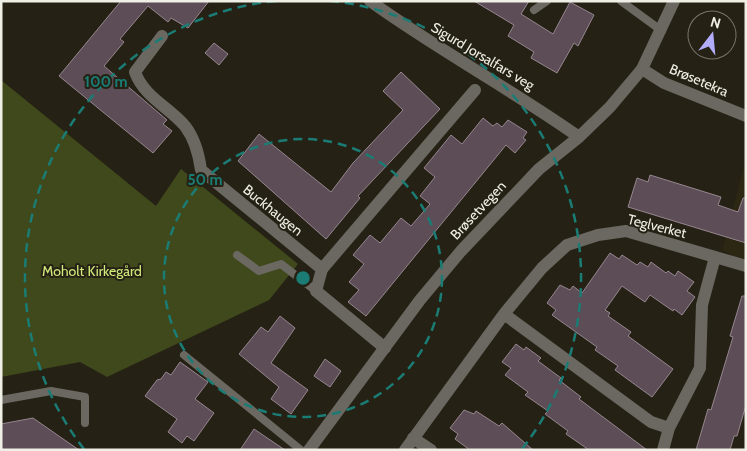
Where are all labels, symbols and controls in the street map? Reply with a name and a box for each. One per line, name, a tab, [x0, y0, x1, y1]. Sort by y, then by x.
north arrow	[687, 10, 737, 60]
text: N	[708, 12, 723, 33]
street label: Sigurd Jorsalfars veg	[428, 18, 539, 94]
street label: Brøsetekra	[667, 60, 731, 101]
text: 100 m	[84, 73, 128, 91]
text: 50 m	[187, 171, 223, 189]
street label: Brøsetvegen	[446, 177, 510, 243]
street label: Buckhaugen	[239, 180, 307, 240]
street label: Teglverket	[626, 210, 689, 242]
park label: Moholt Kirkegård	[42, 262, 142, 280]
centre of rings	[294, 269, 312, 287]

